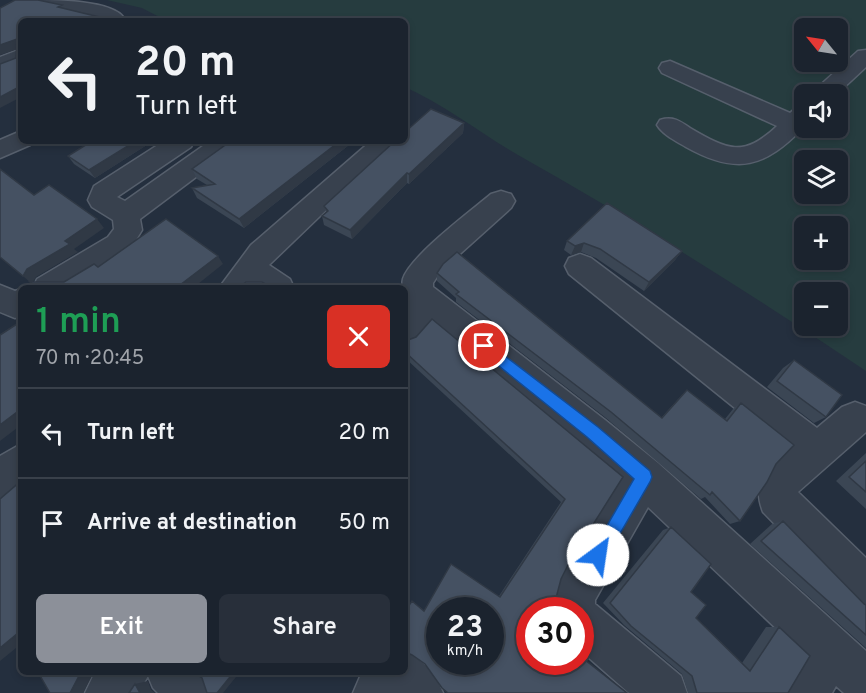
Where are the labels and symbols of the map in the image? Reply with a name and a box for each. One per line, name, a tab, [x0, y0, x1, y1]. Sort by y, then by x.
north arrow	[794, 18, 848, 72]
pin	[458, 320, 509, 371]
position arrow	[566, 523, 630, 587]
speed limit sign: 30	[516, 597, 594, 675]

